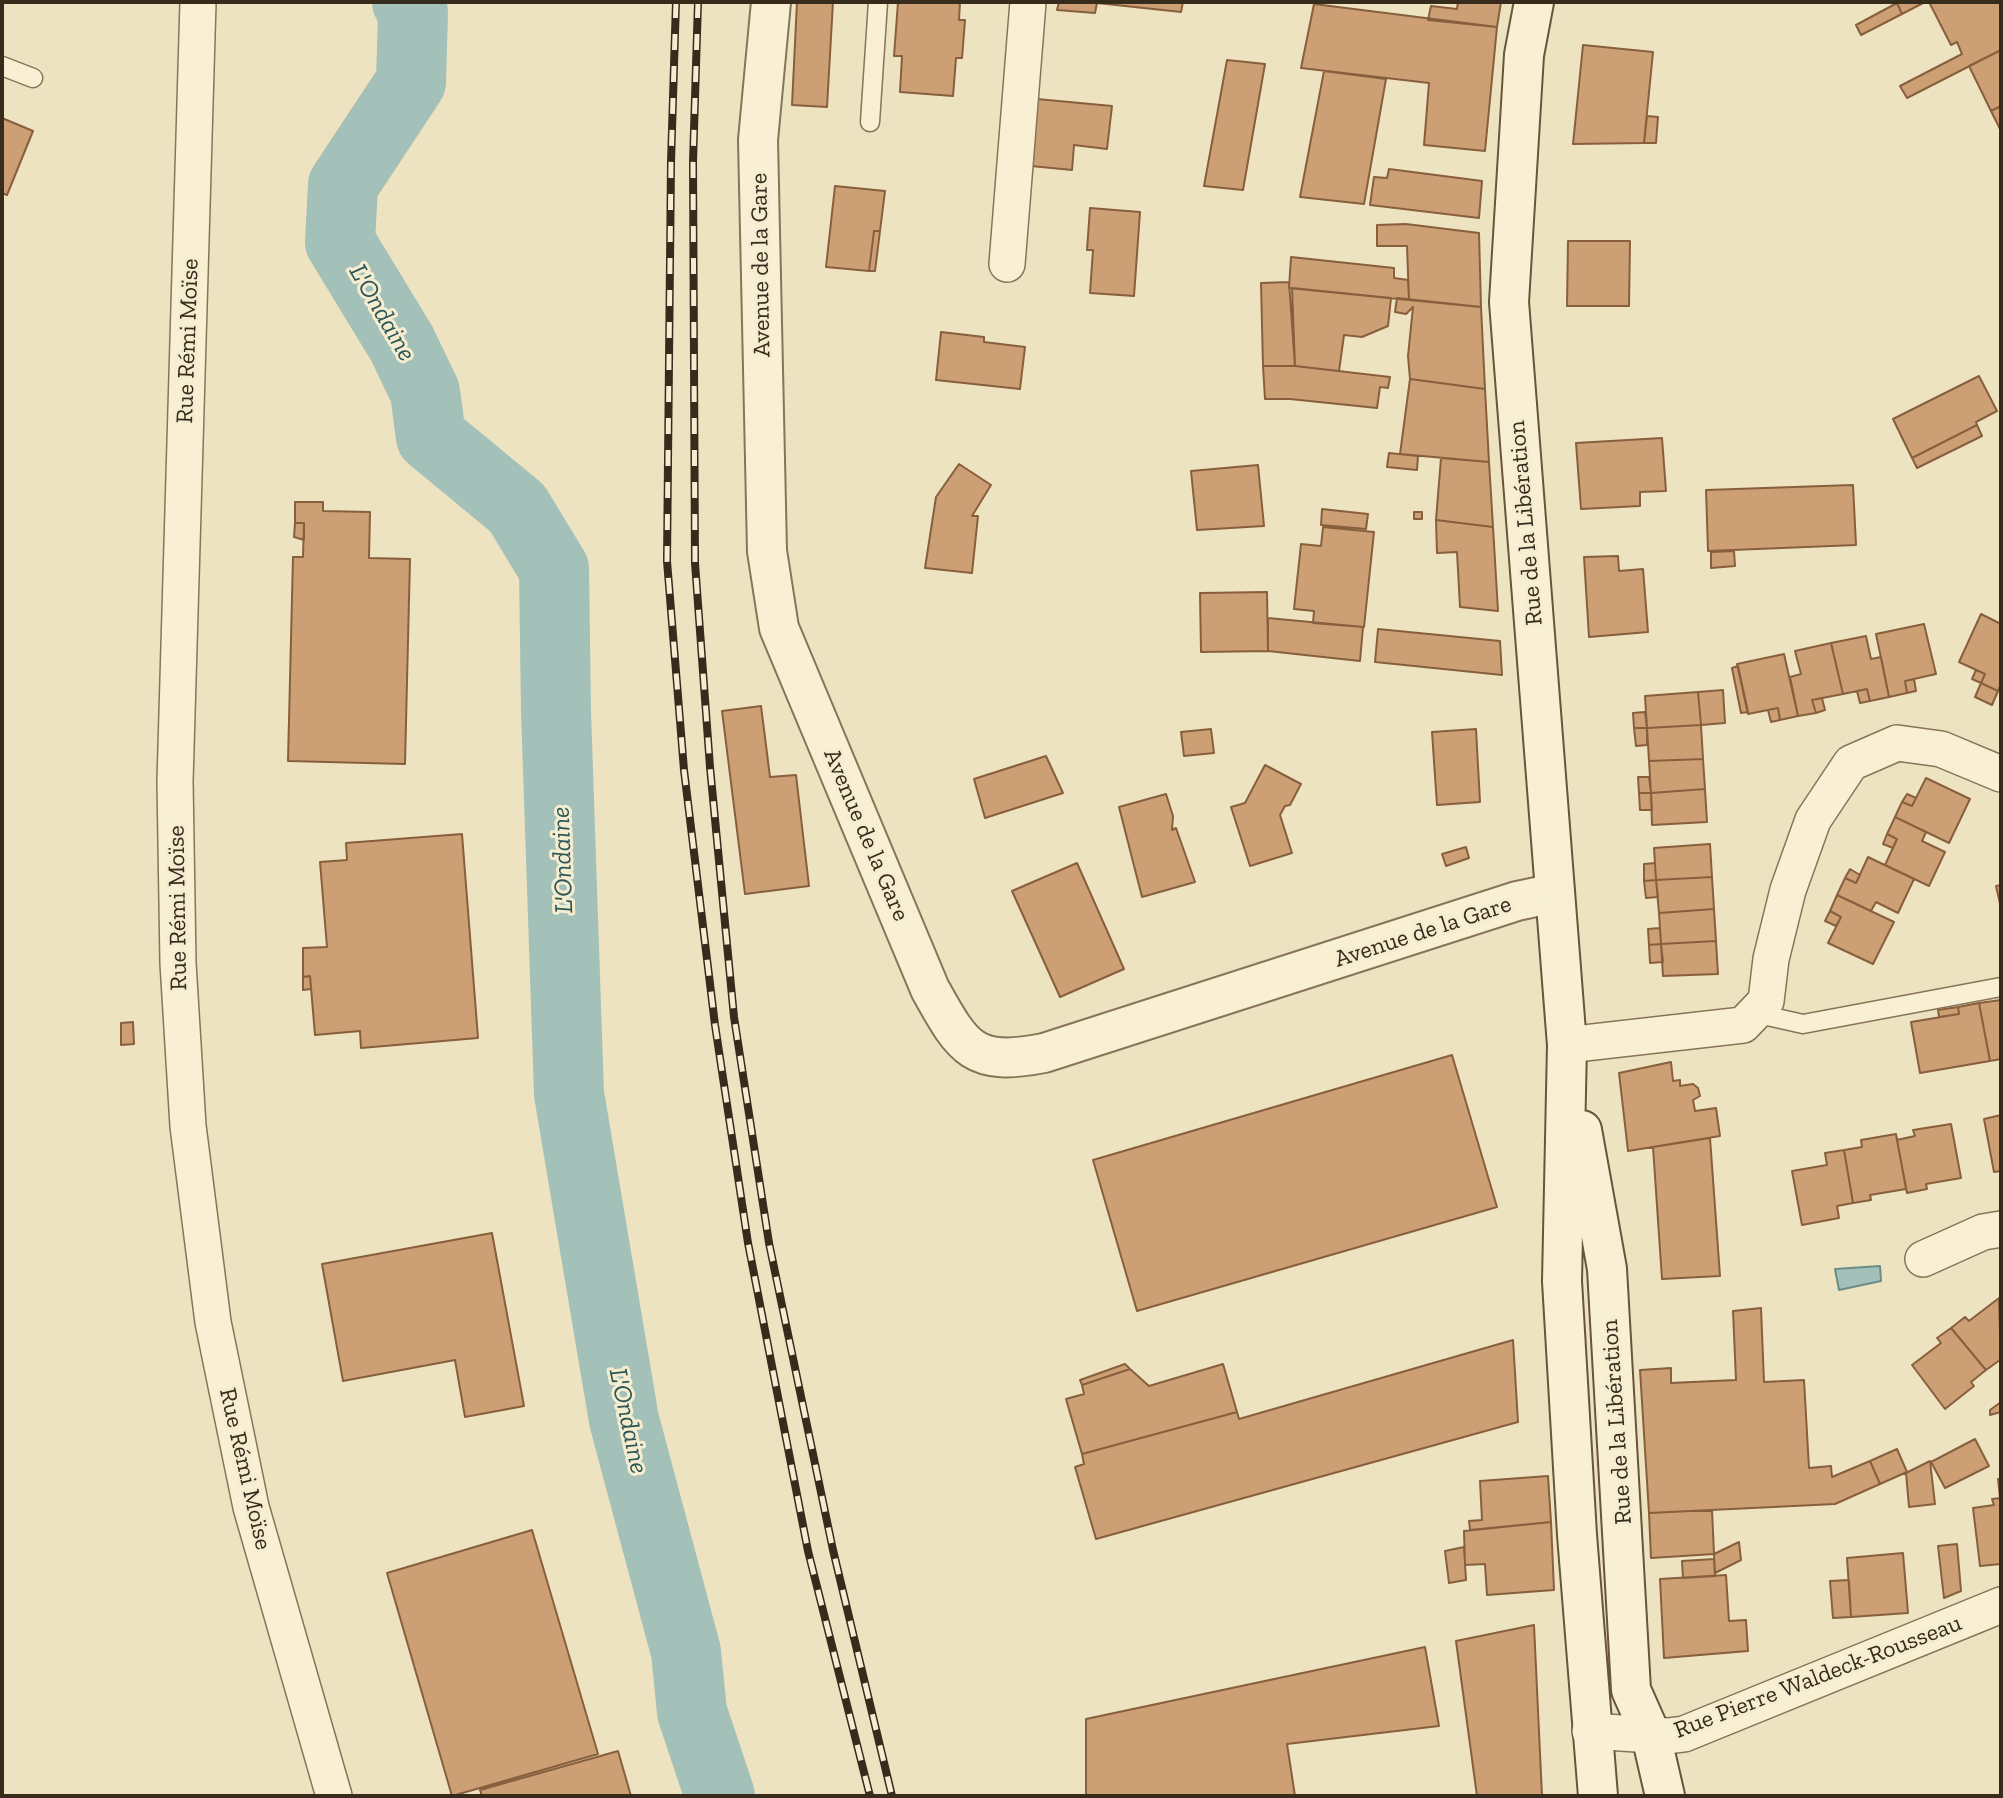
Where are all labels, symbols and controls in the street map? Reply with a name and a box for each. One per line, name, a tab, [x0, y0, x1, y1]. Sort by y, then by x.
street label: Avenue de la Gare	[745, 173, 777, 357]
street label: Rue Rémi Moïse	[171, 258, 205, 424]
water label: L'Ondaine	[342, 259, 422, 367]
street label: Rue de la Libération	[1503, 419, 1549, 627]
street label: Avenue de la Gare	[817, 745, 915, 925]
water label: L'Ondaine	[546, 806, 580, 914]
street label: Rue Rémi Moïse	[162, 825, 194, 991]
street label: Avenue de la Gare	[1331, 890, 1515, 974]
street label: Rue de la Libération	[1595, 1318, 1639, 1526]
water label: L'Ondaine	[602, 1366, 654, 1476]
street label: Rue Rémi Moïse	[212, 1385, 278, 1553]
street label: Rue Pierre Waldeck-Rousseau	[1670, 1609, 1966, 1745]

